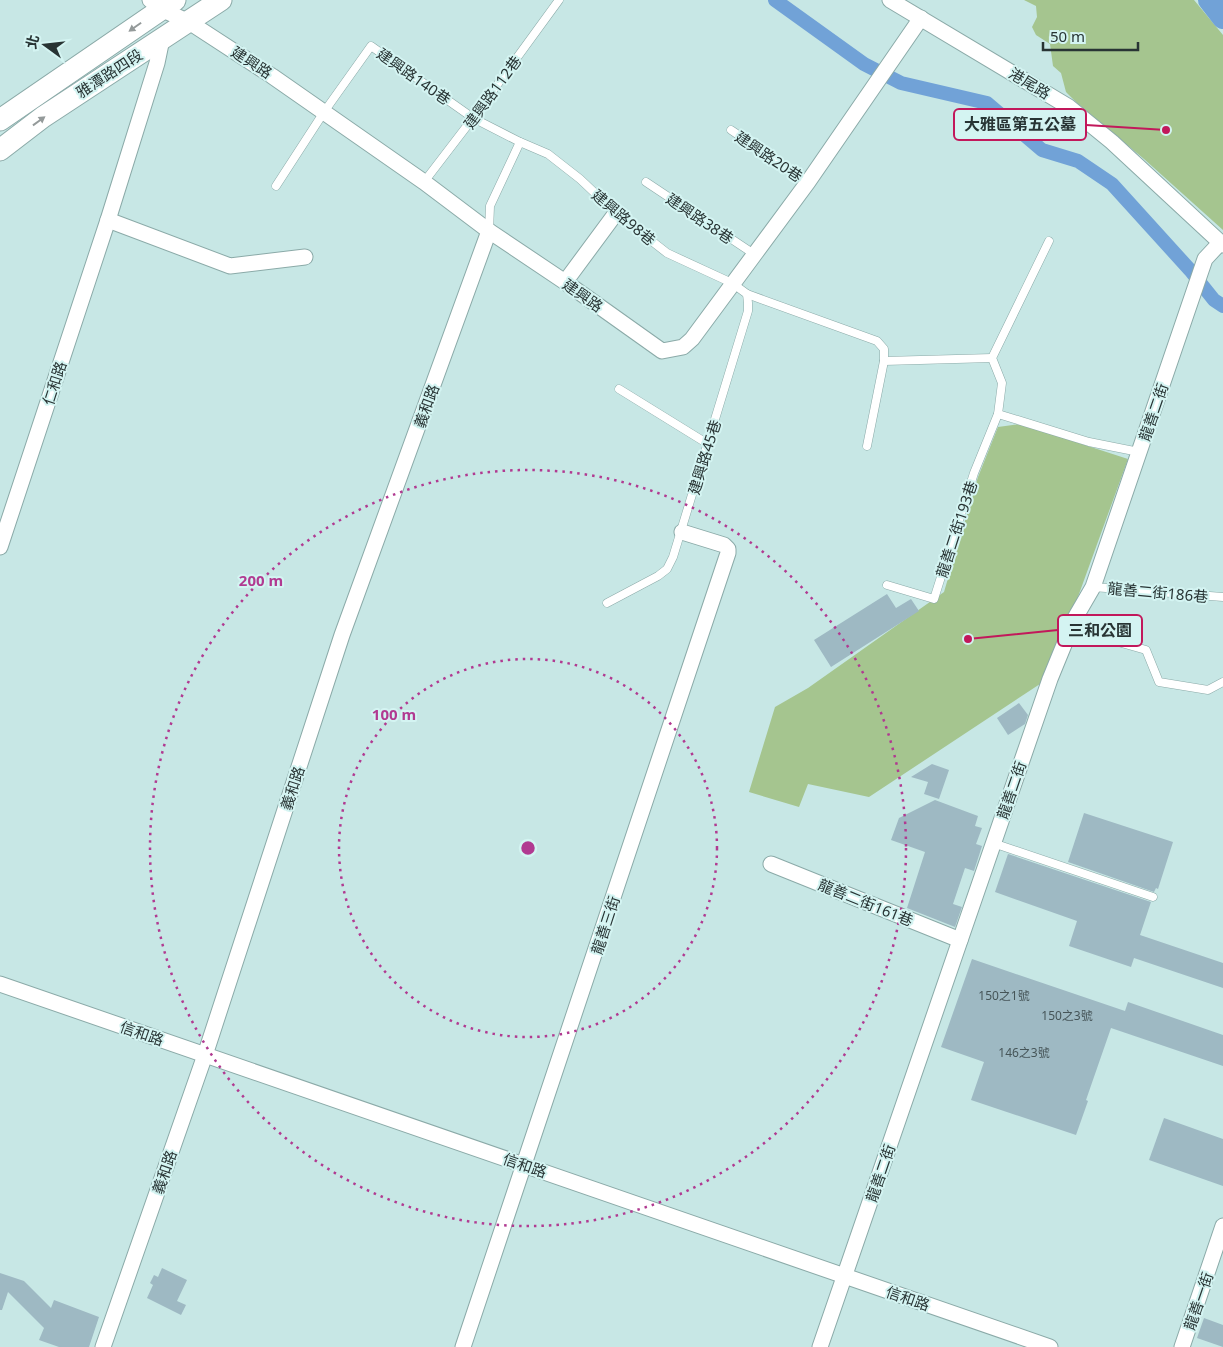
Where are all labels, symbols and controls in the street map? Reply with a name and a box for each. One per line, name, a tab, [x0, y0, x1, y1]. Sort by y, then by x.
north arrow	[20, 20, 70, 70]
scale bar	[1043, 20, 1138, 52]
one-way arrow	[128, 22, 141, 32]
text: 50 m	[1050, 26, 1085, 46]
text: 北	[21, 32, 43, 51]
street label: 建興路	[228, 41, 276, 83]
street label: 建興路140巷	[373, 43, 455, 109]
street label: 雅潭路四段	[72, 44, 146, 102]
street label: 建興路112巷	[459, 51, 525, 133]
street label: 港尾路	[1006, 63, 1054, 103]
callout: 大雅區第五公墓	[954, 109, 1086, 140]
text: 大雅區第五公墓	[964, 113, 1076, 135]
one-way arrow	[32, 115, 45, 126]
street label: 建興路20巷	[731, 126, 807, 186]
street label: 建興路98巷	[588, 185, 660, 249]
street label: 建興路38巷	[662, 188, 738, 248]
street label: 建興路	[559, 274, 607, 316]
street label: 仁和路	[38, 359, 70, 407]
street label: 龍善二街	[1134, 380, 1172, 444]
street label: 義和路	[409, 381, 443, 431]
street label: 建興路45巷	[683, 417, 725, 497]
street label: 龍善二街193巷	[931, 478, 981, 580]
text: 200 m	[239, 570, 283, 590]
street label: 龍善二街186巷	[1107, 578, 1209, 606]
callout: 三和公園	[1058, 615, 1142, 646]
text: 三和公園	[1068, 619, 1132, 641]
text: 100 m	[372, 704, 416, 724]
street label: 龍善二街	[992, 758, 1030, 822]
street label: 義和路	[276, 764, 308, 812]
centre of rings	[519, 839, 537, 857]
street label: 龍善二街161巷	[816, 874, 916, 930]
street label: 龍善三街	[586, 893, 624, 957]
house number: 150之1號	[978, 987, 1030, 1004]
house number: 150之3號	[1041, 1007, 1093, 1024]
street label: 信和路	[117, 1016, 167, 1050]
house number: 146之3號	[998, 1044, 1050, 1061]
street label: 龍善二街	[861, 1141, 899, 1205]
street label: 義和路	[147, 1147, 181, 1197]
street label: 信和路	[500, 1148, 550, 1182]
street label: 龍善一街	[1179, 1269, 1217, 1333]
street label: 信和路	[883, 1281, 933, 1315]

